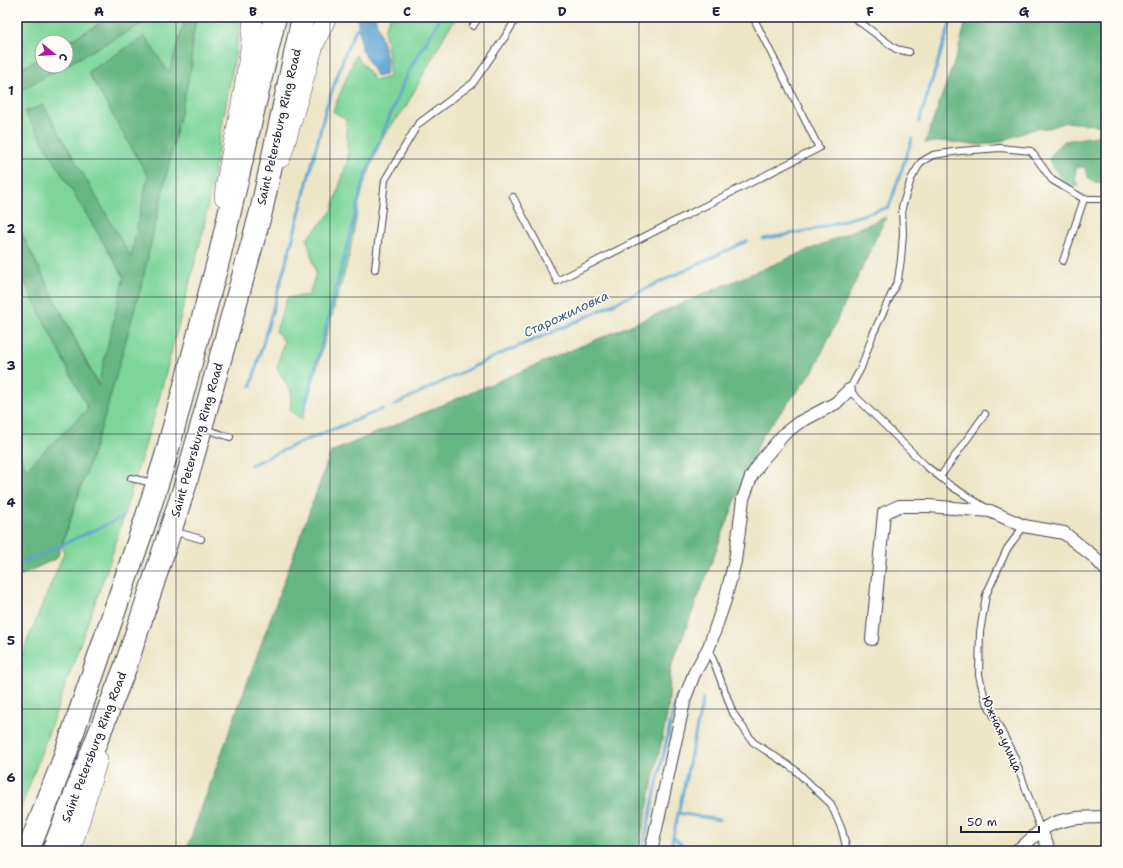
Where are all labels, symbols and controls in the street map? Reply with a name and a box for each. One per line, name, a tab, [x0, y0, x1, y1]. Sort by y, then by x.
text: A	[94, 3, 104, 20]
text: B	[249, 3, 257, 20]
text: C	[403, 3, 411, 20]
text: D	[557, 3, 567, 20]
text: E	[712, 3, 721, 20]
text: F	[866, 3, 874, 20]
text: G	[1019, 3, 1030, 20]
north arrow	[34, 34, 74, 74]
street label: Saint Petersburg Ring Road	[253, 47, 305, 207]
text: С	[55, 51, 71, 63]
text: 1	[8, 82, 14, 99]
text: 2	[6, 220, 16, 237]
water label: Старожиловка	[521, 287, 611, 341]
text: 3	[6, 357, 16, 374]
street label: Saint Petersburg Ring Road	[167, 361, 227, 519]
text: 4	[6, 494, 16, 511]
text: 5	[7, 632, 15, 649]
street label: Saint Petersburg Ring Road	[58, 669, 130, 825]
street label: Южная улица	[978, 693, 1026, 775]
text: 6	[6, 769, 16, 786]
scale bar	[961, 808, 1039, 834]
text: 50 m	[967, 814, 997, 830]

